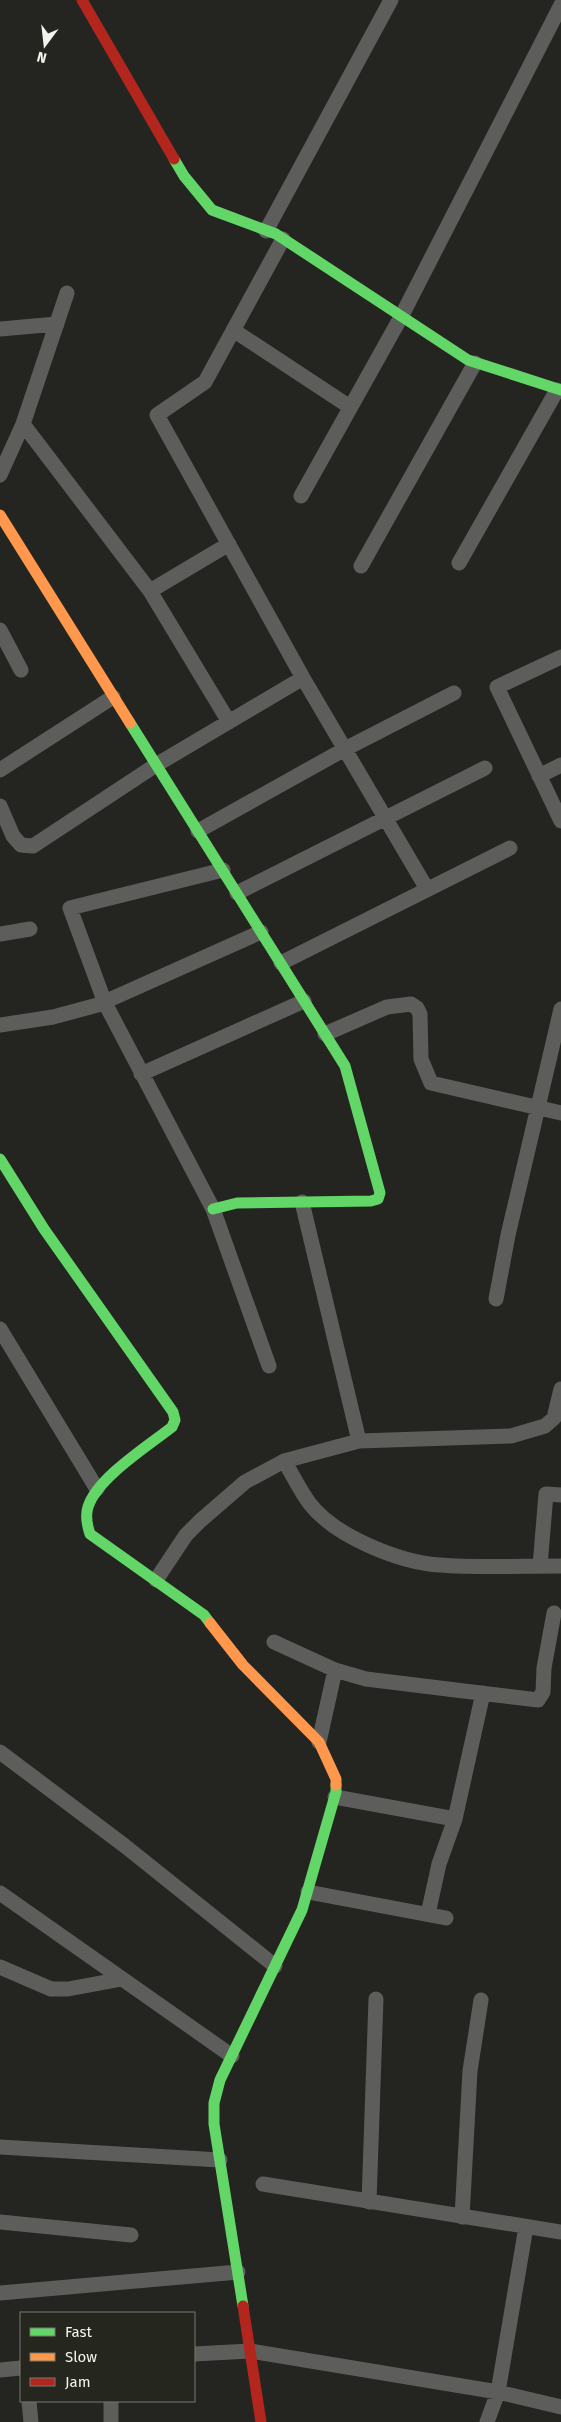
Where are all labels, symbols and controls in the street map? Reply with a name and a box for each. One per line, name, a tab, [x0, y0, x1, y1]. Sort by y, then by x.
north arrow	[20, 20, 70, 70]
text: N	[35, 48, 48, 66]
legend	[20, 2312, 195, 2402]
text: Fast	[65, 2323, 92, 2341]
text: Slow	[65, 2348, 97, 2366]
text: Jam	[65, 2373, 91, 2391]

